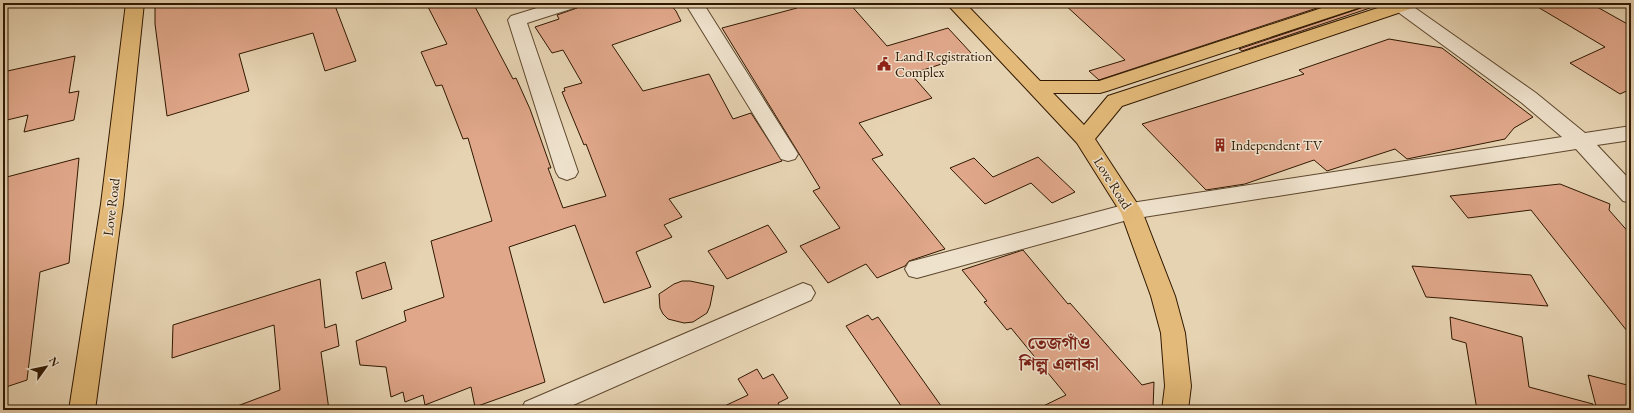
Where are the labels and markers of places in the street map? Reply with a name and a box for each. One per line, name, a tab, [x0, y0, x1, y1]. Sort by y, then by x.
place label: Land Registration Complex	[895, 47, 993, 81]
public building icon: Land Registration Complex	[876, 56, 892, 72]
place label: Independent TV	[1231, 136, 1323, 154]
building icon: Independent TV	[1212, 137, 1228, 153]

